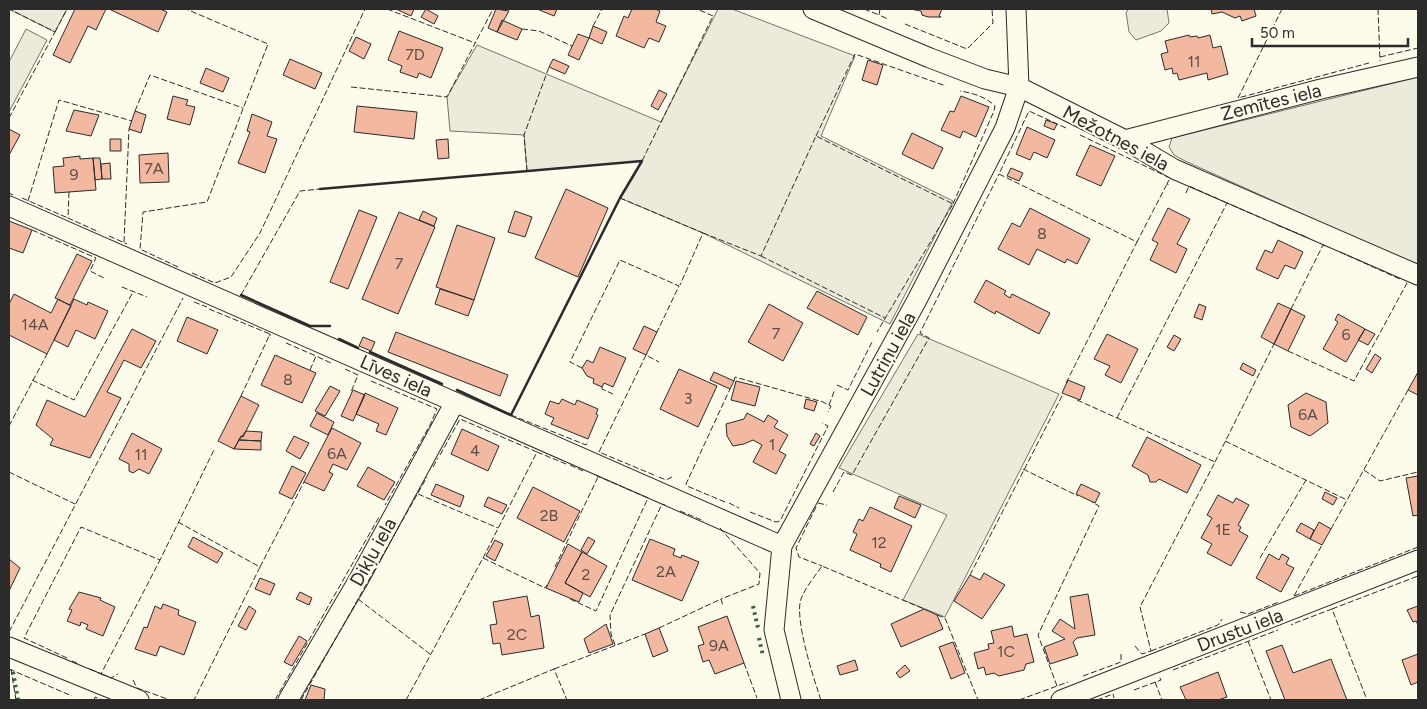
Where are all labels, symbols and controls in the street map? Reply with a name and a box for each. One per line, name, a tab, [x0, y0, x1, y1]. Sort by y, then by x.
scale bar	[1252, 15, 1408, 47]
text: 50 m	[1260, 24, 1295, 42]
house number: 7D	[405, 45, 425, 64]
house number: 11	[1187, 52, 1201, 71]
street label: Zemītes iela	[1218, 78, 1324, 126]
street label: Mežotnes iela	[1059, 100, 1173, 176]
house number: 7A	[144, 159, 164, 178]
house number: 9	[69, 165, 79, 184]
house number: 8	[1037, 224, 1047, 243]
house number: 7	[395, 254, 404, 273]
street label: Lutriņu iela	[855, 308, 921, 400]
house number: 14A	[21, 315, 49, 334]
house number: 7	[772, 324, 781, 343]
house number: 6	[1341, 325, 1351, 344]
street label: Līves iela	[356, 350, 436, 402]
house number: 8	[283, 370, 293, 389]
house number: 3	[684, 389, 692, 408]
house number: 6A	[1298, 405, 1318, 424]
house number: 1	[769, 435, 775, 454]
house number: 4	[470, 441, 480, 460]
house number: 6A	[327, 444, 347, 463]
house number: 11	[134, 445, 148, 464]
house number: 2B	[540, 506, 559, 525]
street label: Dikļu iela	[345, 514, 401, 590]
house number: 1E	[1215, 520, 1231, 539]
house number: 12	[871, 533, 887, 552]
house number: 2A	[656, 562, 676, 581]
house number: 2	[582, 565, 590, 584]
street label: Drustu iela	[1194, 603, 1286, 657]
house number: 2C	[507, 625, 527, 644]
house number: 9A	[709, 636, 729, 655]
house number: 1C	[997, 642, 1015, 661]

